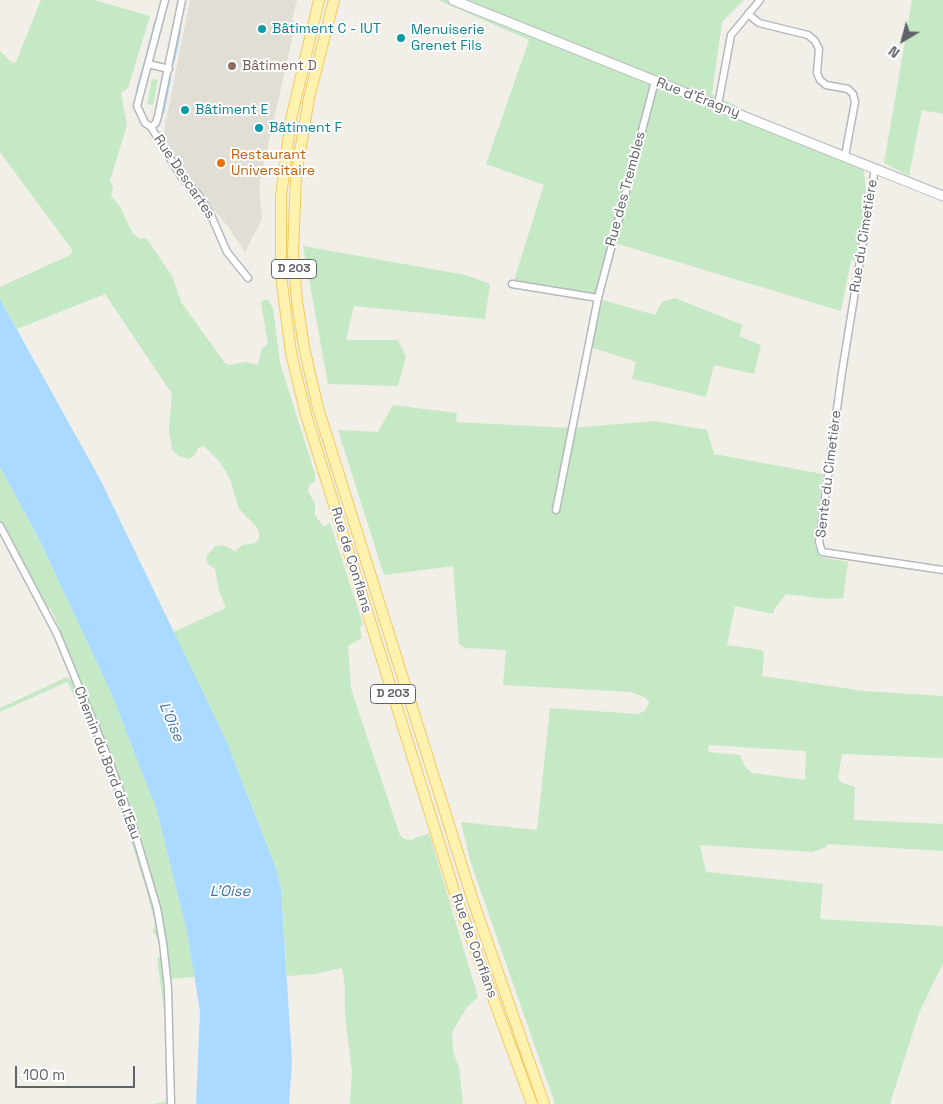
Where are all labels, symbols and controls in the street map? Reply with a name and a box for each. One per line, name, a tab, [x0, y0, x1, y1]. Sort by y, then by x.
north arrow	[878, 15, 928, 65]
place label: Bâtiment C - IUT	[272, 21, 381, 37]
place label: Menuiserie Grenet Fils	[411, 22, 485, 54]
marker: Bâtiment C - IUT	[256, 23, 268, 35]
marker: Menuiserie Grenet Fils	[395, 32, 407, 44]
text: N	[885, 42, 903, 62]
place label: Bâtiment D	[242, 58, 317, 74]
marker: Bâtiment D	[226, 60, 238, 72]
street label: Rue d'Éragny	[654, 74, 742, 122]
place label: Bâtiment E	[195, 102, 268, 118]
marker: Bâtiment E	[179, 104, 191, 116]
place label: Bâtiment F	[269, 120, 342, 136]
marker: Bâtiment F	[253, 122, 265, 134]
street label: Rue des Trembles	[603, 130, 649, 248]
street label: Rue Descartes	[150, 132, 218, 222]
place label: Restaurant Universitaire	[231, 147, 315, 180]
marker: Restaurant Universitaire	[215, 157, 227, 169]
street label: Rue du Cimetière	[847, 178, 881, 294]
road number: D 203	[272, 260, 316, 278]
street label: Sente du Cimetière	[813, 409, 845, 539]
street label: Rue de Conflans	[327, 505, 375, 615]
street label: Chemin du Bord de l'Eau	[70, 684, 144, 842]
road number: D 203	[370, 684, 416, 704]
water label: L'Oise	[155, 700, 187, 744]
water label: L’Oise	[210, 883, 250, 901]
street label: Rue de Conflans	[447, 892, 501, 1000]
scale bar	[18, 1056, 138, 1088]
text: 100 m	[23, 1065, 65, 1084]

